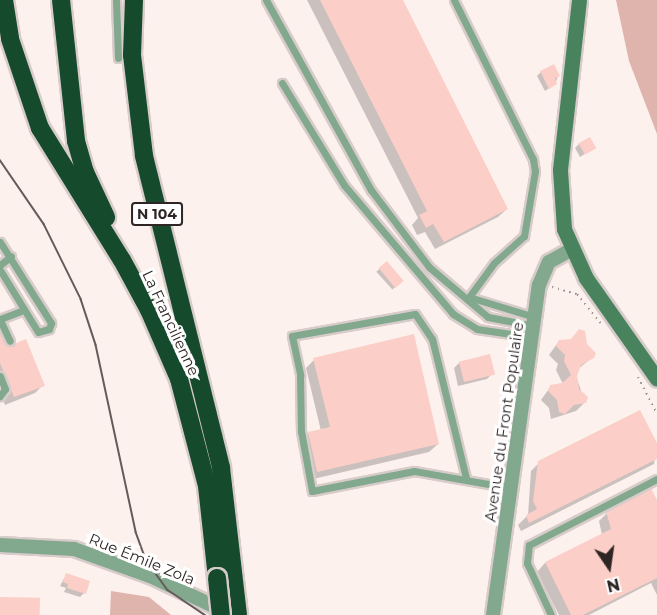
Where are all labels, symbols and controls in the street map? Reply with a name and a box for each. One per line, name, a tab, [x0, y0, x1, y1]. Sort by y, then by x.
road number: N 104	[130, 203, 184, 225]
street label: La Francilienne	[139, 267, 203, 379]
street label: Avenue du Front Populaire	[481, 321, 527, 523]
street label: Rue Émile Zola	[86, 530, 198, 588]
north arrow	[579, 537, 639, 597]
text: N	[605, 574, 622, 596]

